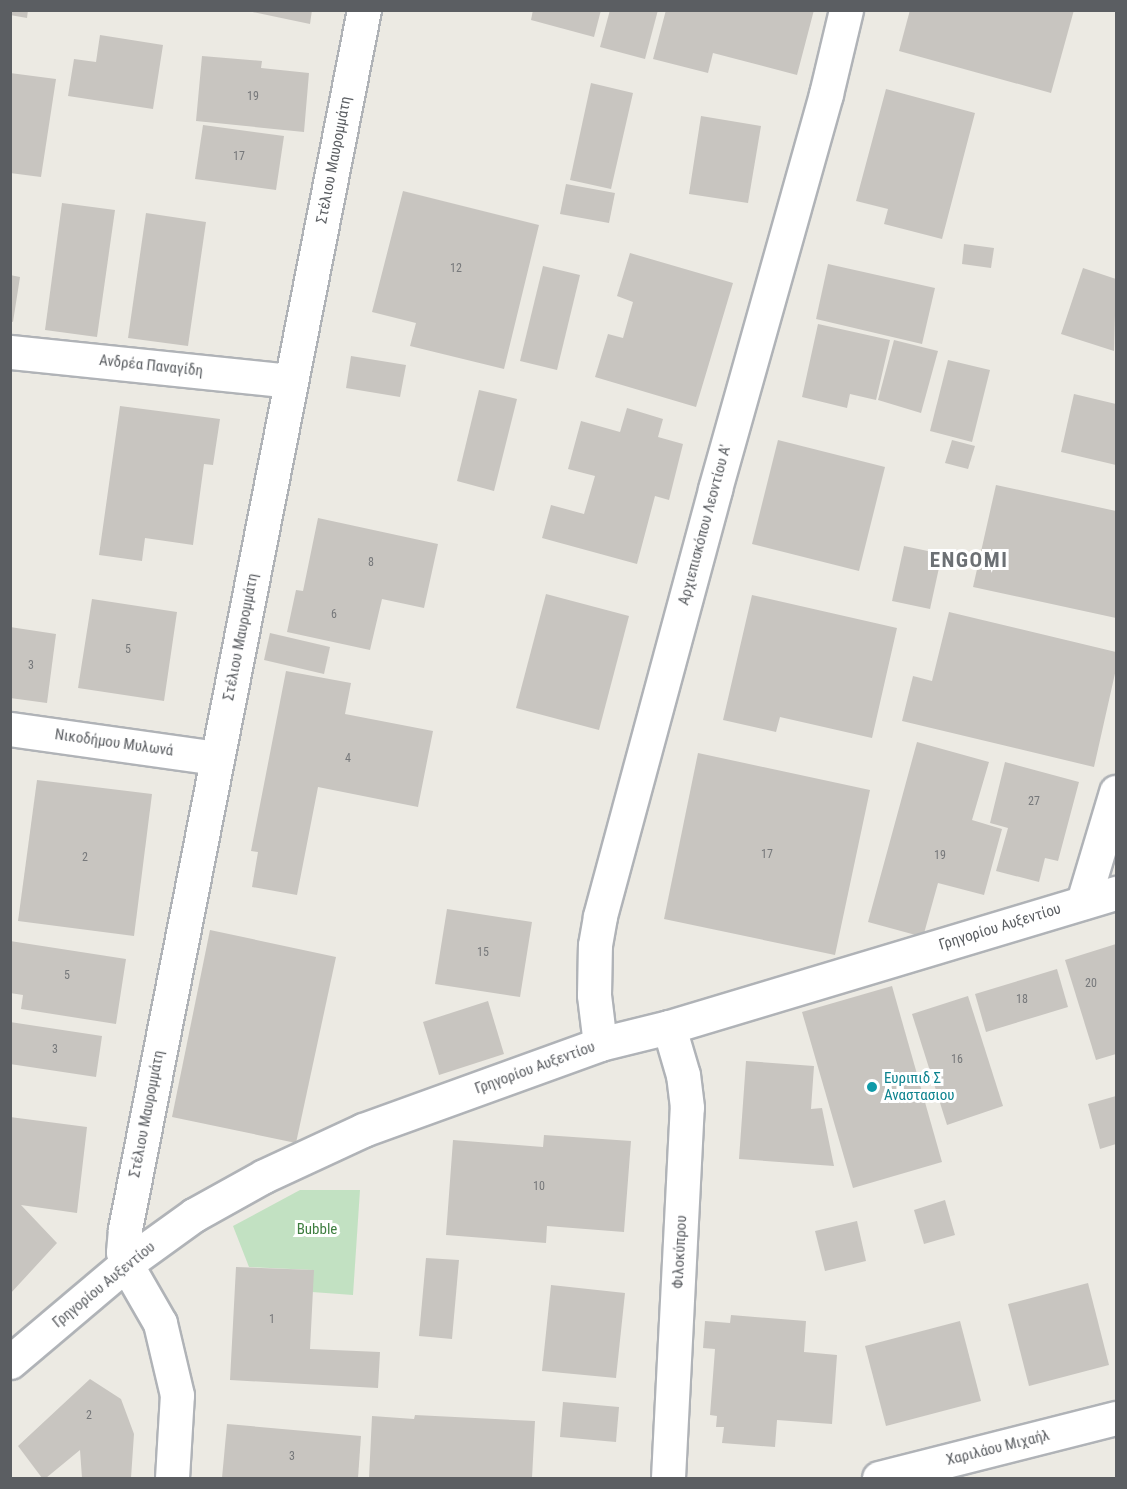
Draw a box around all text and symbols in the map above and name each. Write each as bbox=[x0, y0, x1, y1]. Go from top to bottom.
house number: 19 bbox=[247, 90, 259, 104]
street label: Στέλιου Μαυρομμάτη bbox=[313, 95, 355, 225]
house number: 17 bbox=[233, 150, 245, 164]
house number: 12 bbox=[450, 262, 462, 276]
street label: Ανδρέα Παναγίδη bbox=[98, 352, 204, 380]
street label: Αρχιεπισκόπου Λεοντίου Α' bbox=[675, 443, 735, 607]
district label: ENGOMI bbox=[930, 547, 1008, 573]
house number: 8 bbox=[368, 556, 374, 570]
street label: Στέλιου Μαυρομμάτη bbox=[220, 572, 262, 702]
house number: 6 bbox=[331, 608, 337, 622]
house number: 5 bbox=[125, 643, 131, 657]
house number: 3 bbox=[28, 659, 34, 673]
street label: Νικοδήμου Μυλωνά bbox=[54, 726, 174, 760]
house number: 4 bbox=[345, 752, 351, 766]
house number: 27 bbox=[1028, 795, 1040, 809]
house number: 17 bbox=[761, 848, 773, 862]
house number: 19 bbox=[934, 849, 946, 863]
house number: 2 bbox=[82, 851, 88, 865]
street label: Γρηγορίου Αυξεντίου bbox=[937, 900, 1063, 954]
house number: 15 bbox=[477, 946, 489, 960]
house number: 5 bbox=[64, 969, 70, 983]
house number: 20 bbox=[1085, 977, 1097, 991]
house number: 18 bbox=[1016, 993, 1028, 1007]
street label: Γρηγορίου Αυξεντίου bbox=[473, 1038, 597, 1098]
house number: 3 bbox=[52, 1043, 58, 1057]
street label: Στέλιου Μαυρομμάτη bbox=[126, 1049, 168, 1179]
house number: 16 bbox=[951, 1053, 963, 1067]
place label: Ευριπιδ Σ Αναστασιου bbox=[884, 1069, 954, 1104]
marker: Ευριπιδ Σ Αναστασιου bbox=[865, 1080, 879, 1094]
house number: 10 bbox=[533, 1180, 545, 1194]
street label: Φιλοκύπρου bbox=[669, 1215, 691, 1289]
park label: Bubble bbox=[297, 1221, 337, 1239]
street label: Γρηγορίου Αυξεντίου bbox=[49, 1238, 159, 1332]
house number: 1 bbox=[269, 1313, 275, 1327]
house number: 2 bbox=[86, 1409, 92, 1423]
street label: Χαριλάου Μιχαήλ bbox=[944, 1426, 1052, 1470]
house number: 3 bbox=[289, 1450, 295, 1464]

